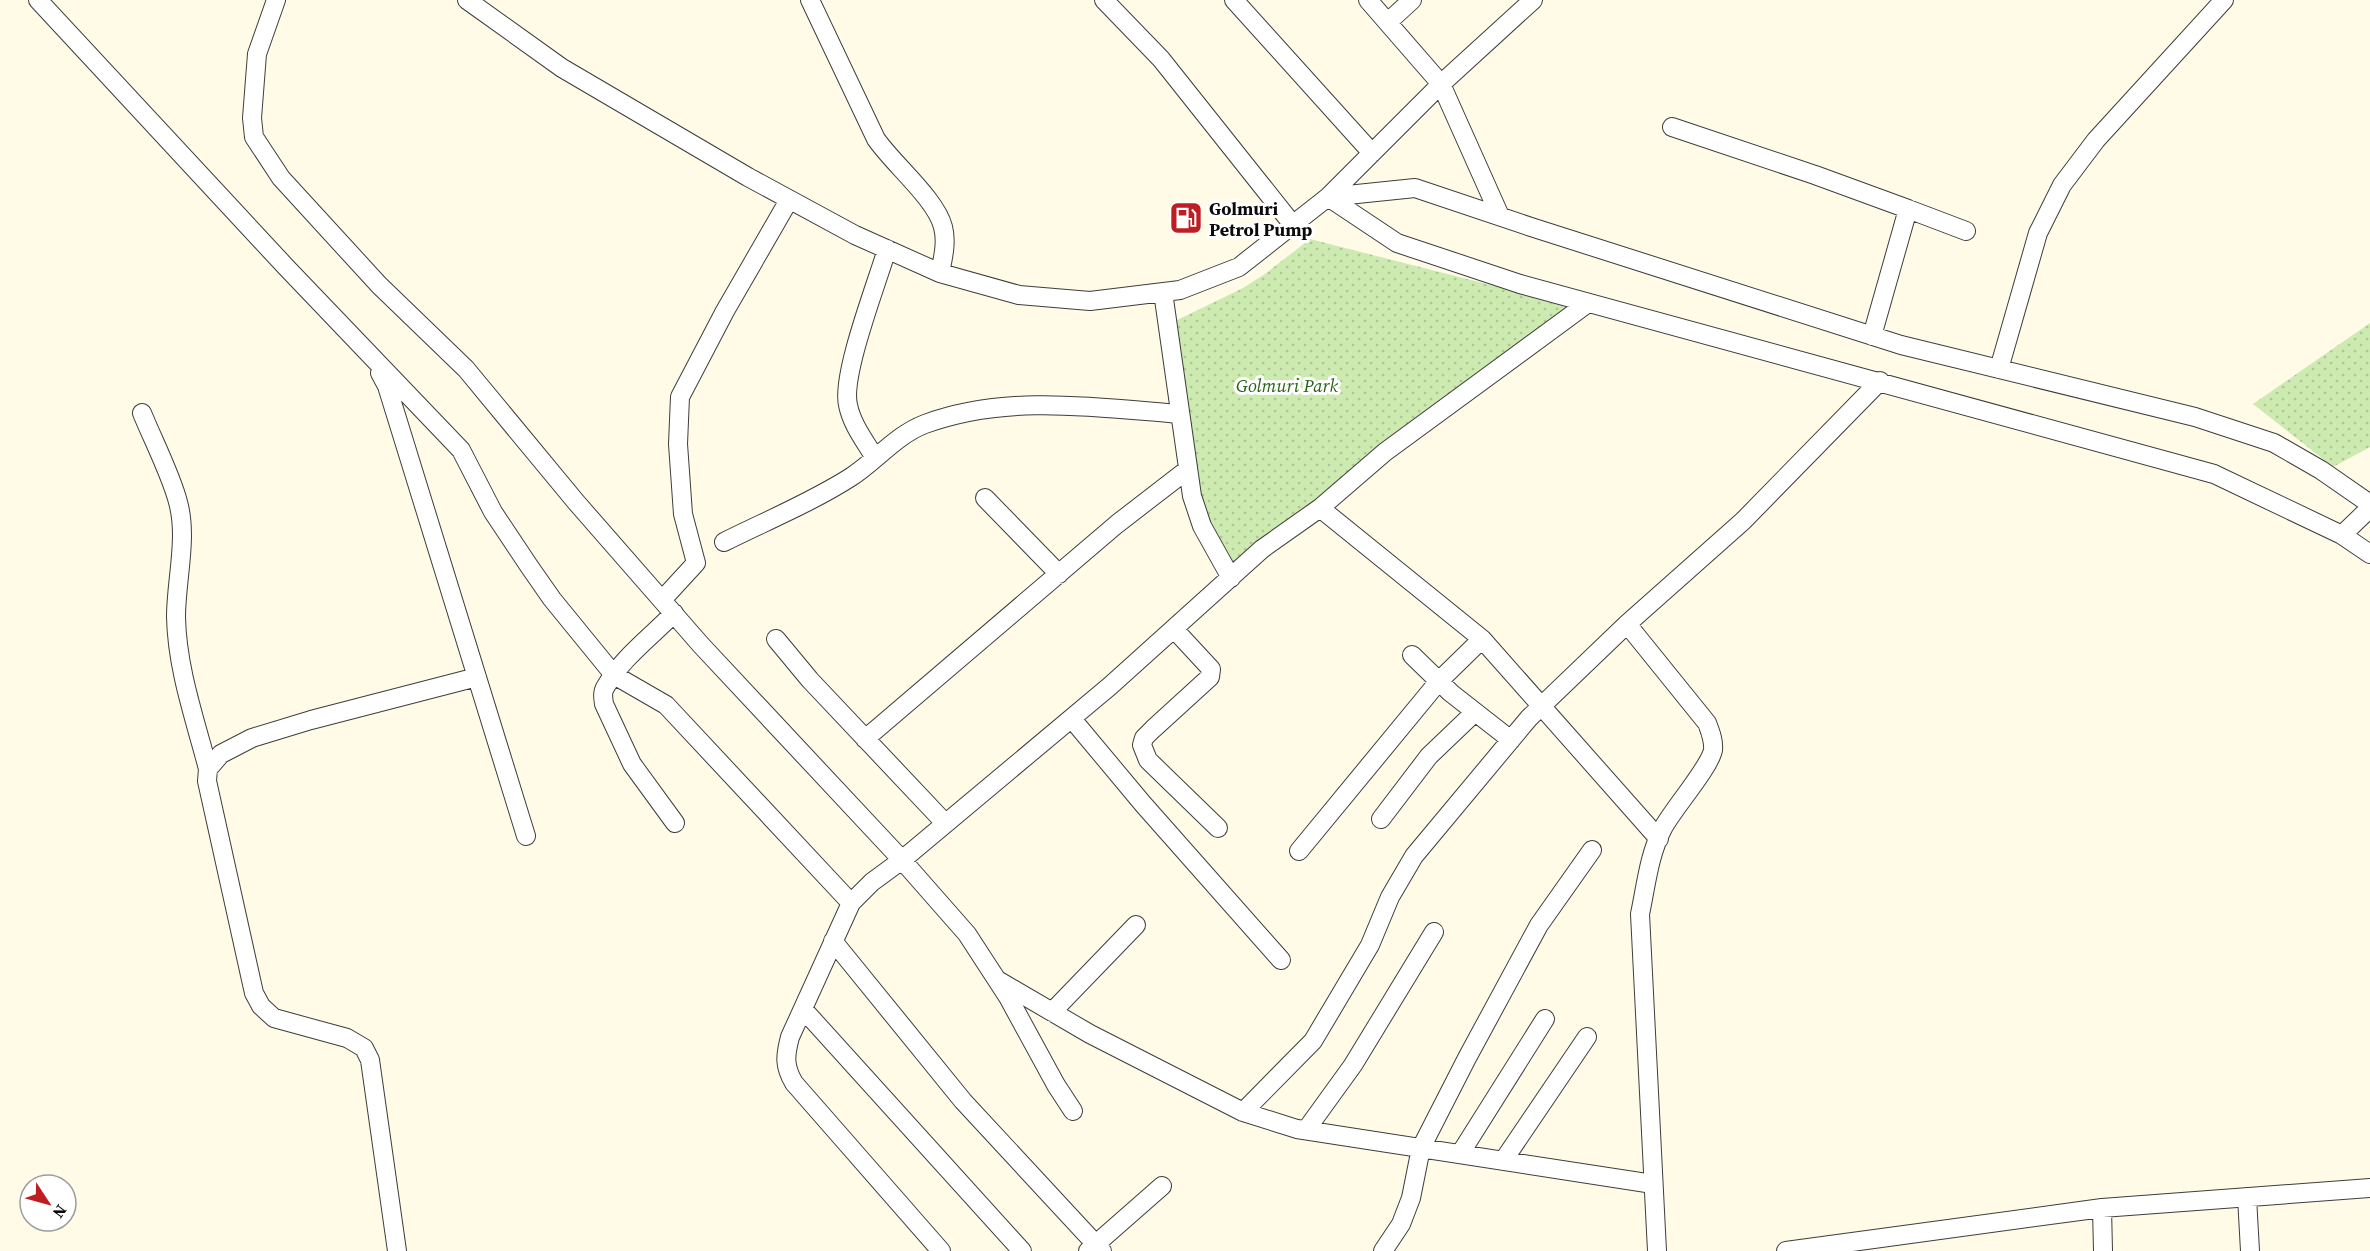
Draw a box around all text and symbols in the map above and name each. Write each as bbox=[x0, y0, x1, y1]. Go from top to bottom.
place label: Golmuri Petrol Pump bbox=[1209, 196, 1312, 242]
fuel station icon: Golmuri Petrol Pump bbox=[1168, 200, 1204, 236]
park label: Golmuri Park bbox=[1236, 373, 1338, 398]
north arrow bbox=[18, 1173, 78, 1233]
text: N bbox=[48, 1201, 72, 1223]

